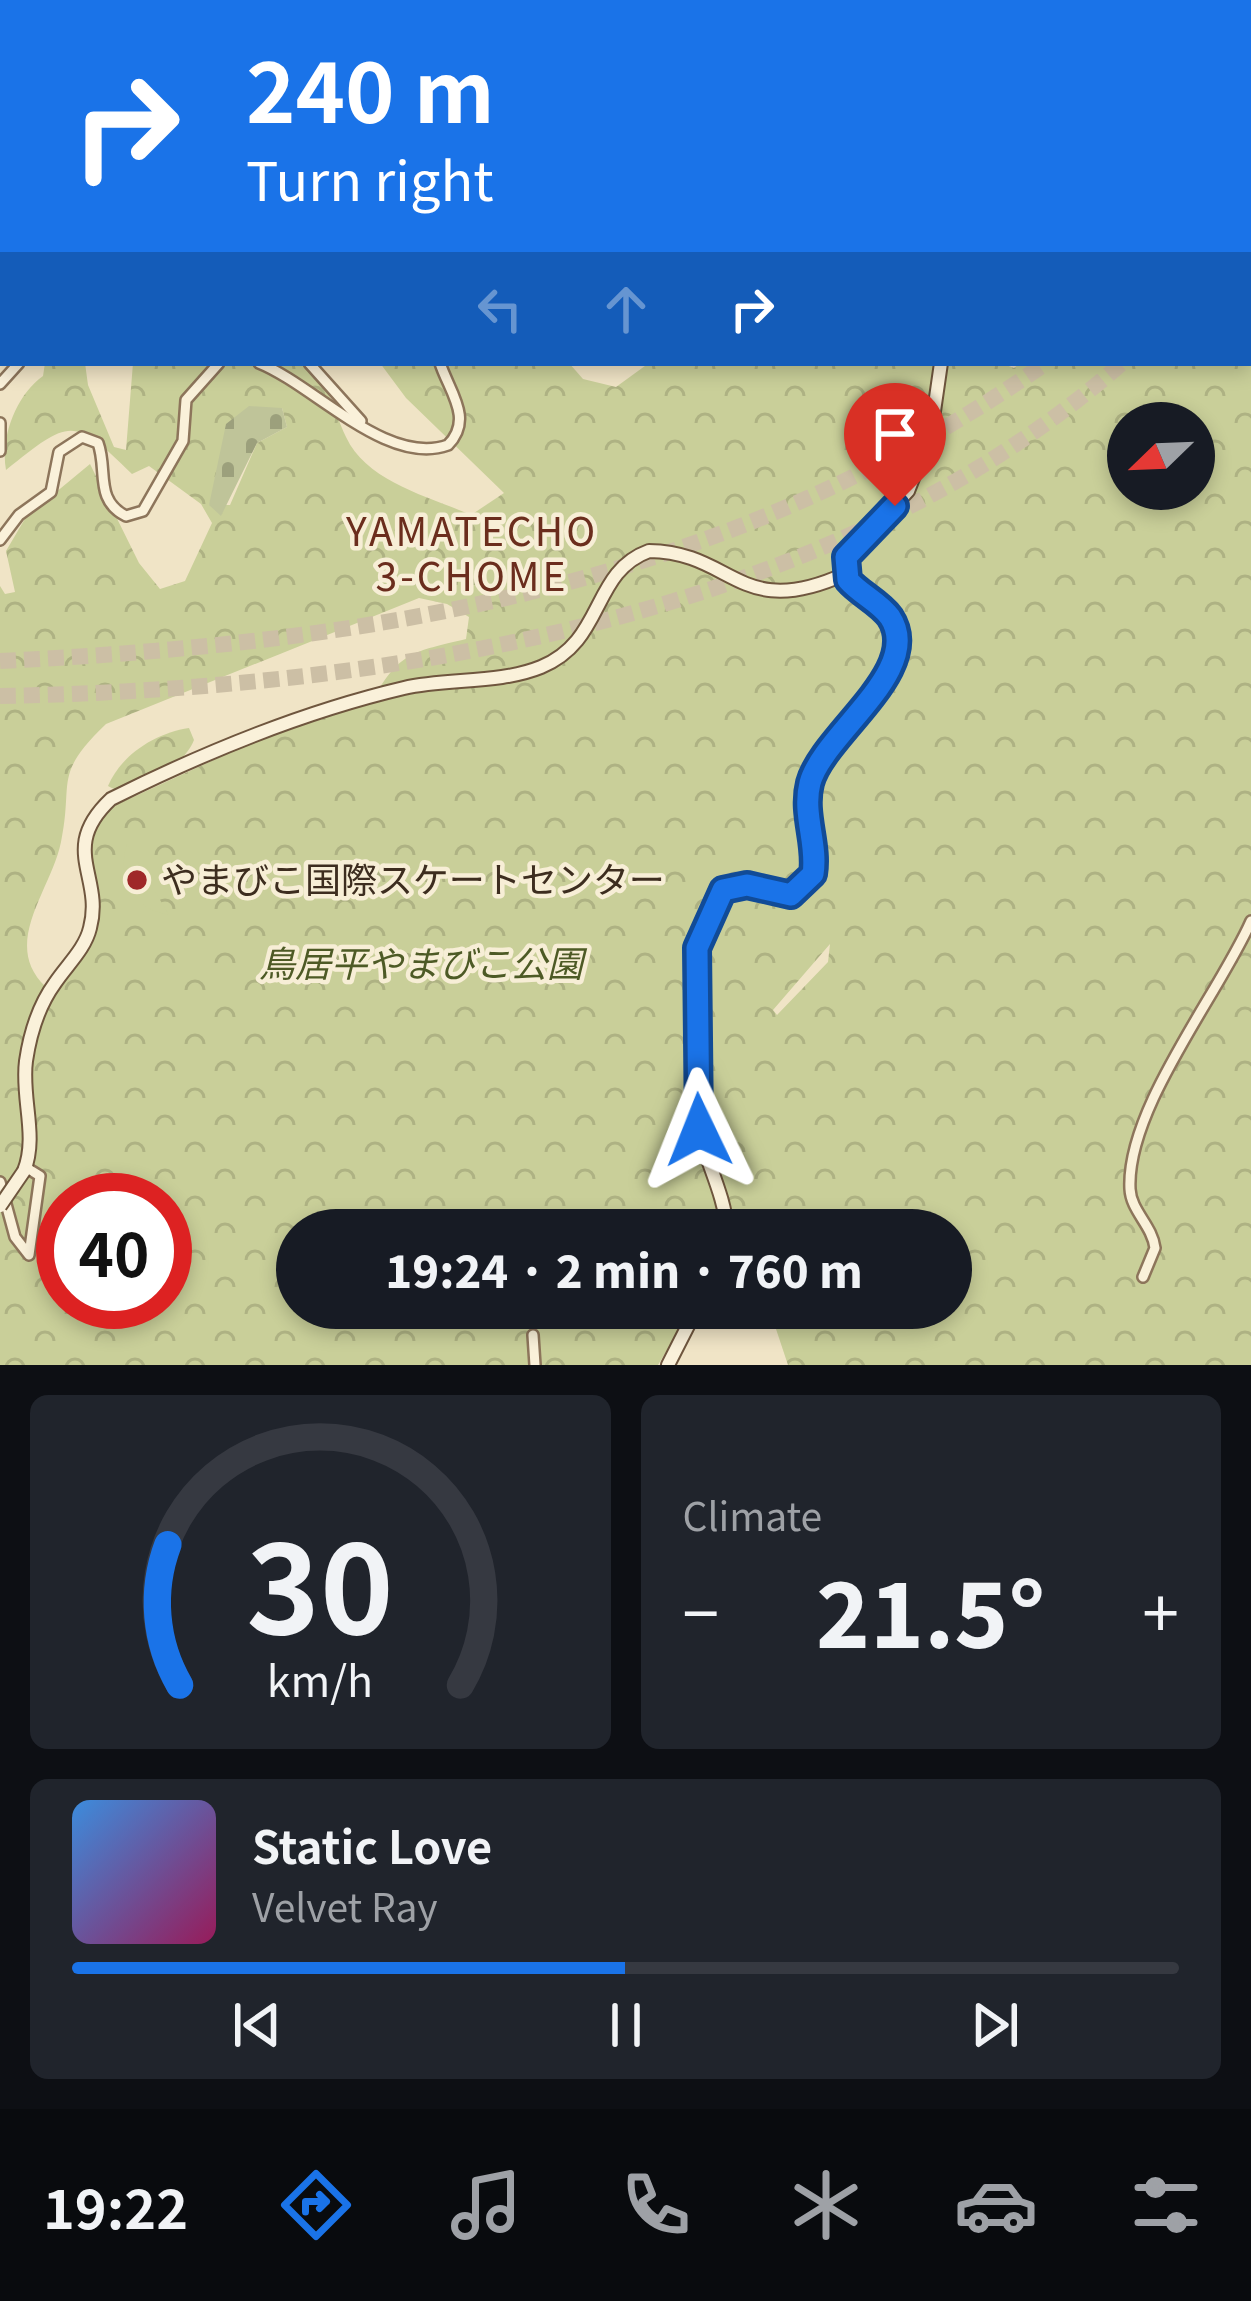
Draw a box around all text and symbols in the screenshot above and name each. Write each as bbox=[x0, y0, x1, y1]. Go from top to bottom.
text: 240 m bbox=[246, 26, 495, 147]
icon: right bbox=[48, 48, 204, 204]
text: Turn right bbox=[246, 138, 494, 217]
icon: left bbox=[467, 276, 533, 342]
icon: ahead bbox=[593, 276, 659, 342]
icon: right bbox=[719, 276, 785, 342]
pin bbox=[844, 383, 946, 506]
icon: arrive bbox=[862, 401, 928, 467]
north arrow bbox=[1107, 402, 1215, 510]
map controls bbox=[1107, 402, 1215, 510]
district label: YAMATECHO 3-CHOME bbox=[345, 501, 598, 602]
place label: やまびこ国際スケートセンター bbox=[161, 851, 665, 903]
marker: やまびこ国際スケートセンター bbox=[124, 867, 150, 893]
park label: 鳥居平やまびこ公園 bbox=[259, 935, 588, 987]
position arrow bbox=[636, 1067, 762, 1193]
speed limit sign: 40 bbox=[36, 1173, 192, 1329]
text: 19:24 · 2 min · 760 m bbox=[385, 1236, 863, 1301]
text: Climate bbox=[683, 1486, 822, 1542]
text: 30 bbox=[247, 1489, 394, 1670]
text: 21.5° bbox=[816, 1544, 1045, 1674]
text: − bbox=[683, 1561, 719, 1657]
text: + bbox=[1142, 1561, 1179, 1657]
text: km/h bbox=[267, 1647, 373, 1709]
text: Static Love bbox=[252, 1812, 492, 1877]
text: Velvet Ray bbox=[252, 1877, 438, 1933]
icon: previous bbox=[224, 1992, 290, 2058]
icon: pause bbox=[593, 1992, 659, 2058]
icon: next bbox=[962, 1992, 1028, 2058]
icon: directions bbox=[274, 2163, 358, 2247]
icon: music bbox=[444, 2163, 528, 2247]
icon: phone bbox=[614, 2163, 698, 2247]
icon: climate bbox=[784, 2163, 868, 2247]
icon: car bbox=[954, 2163, 1038, 2247]
icon: filters bbox=[1124, 2163, 1208, 2247]
text: 19:22 bbox=[43, 2166, 188, 2245]

